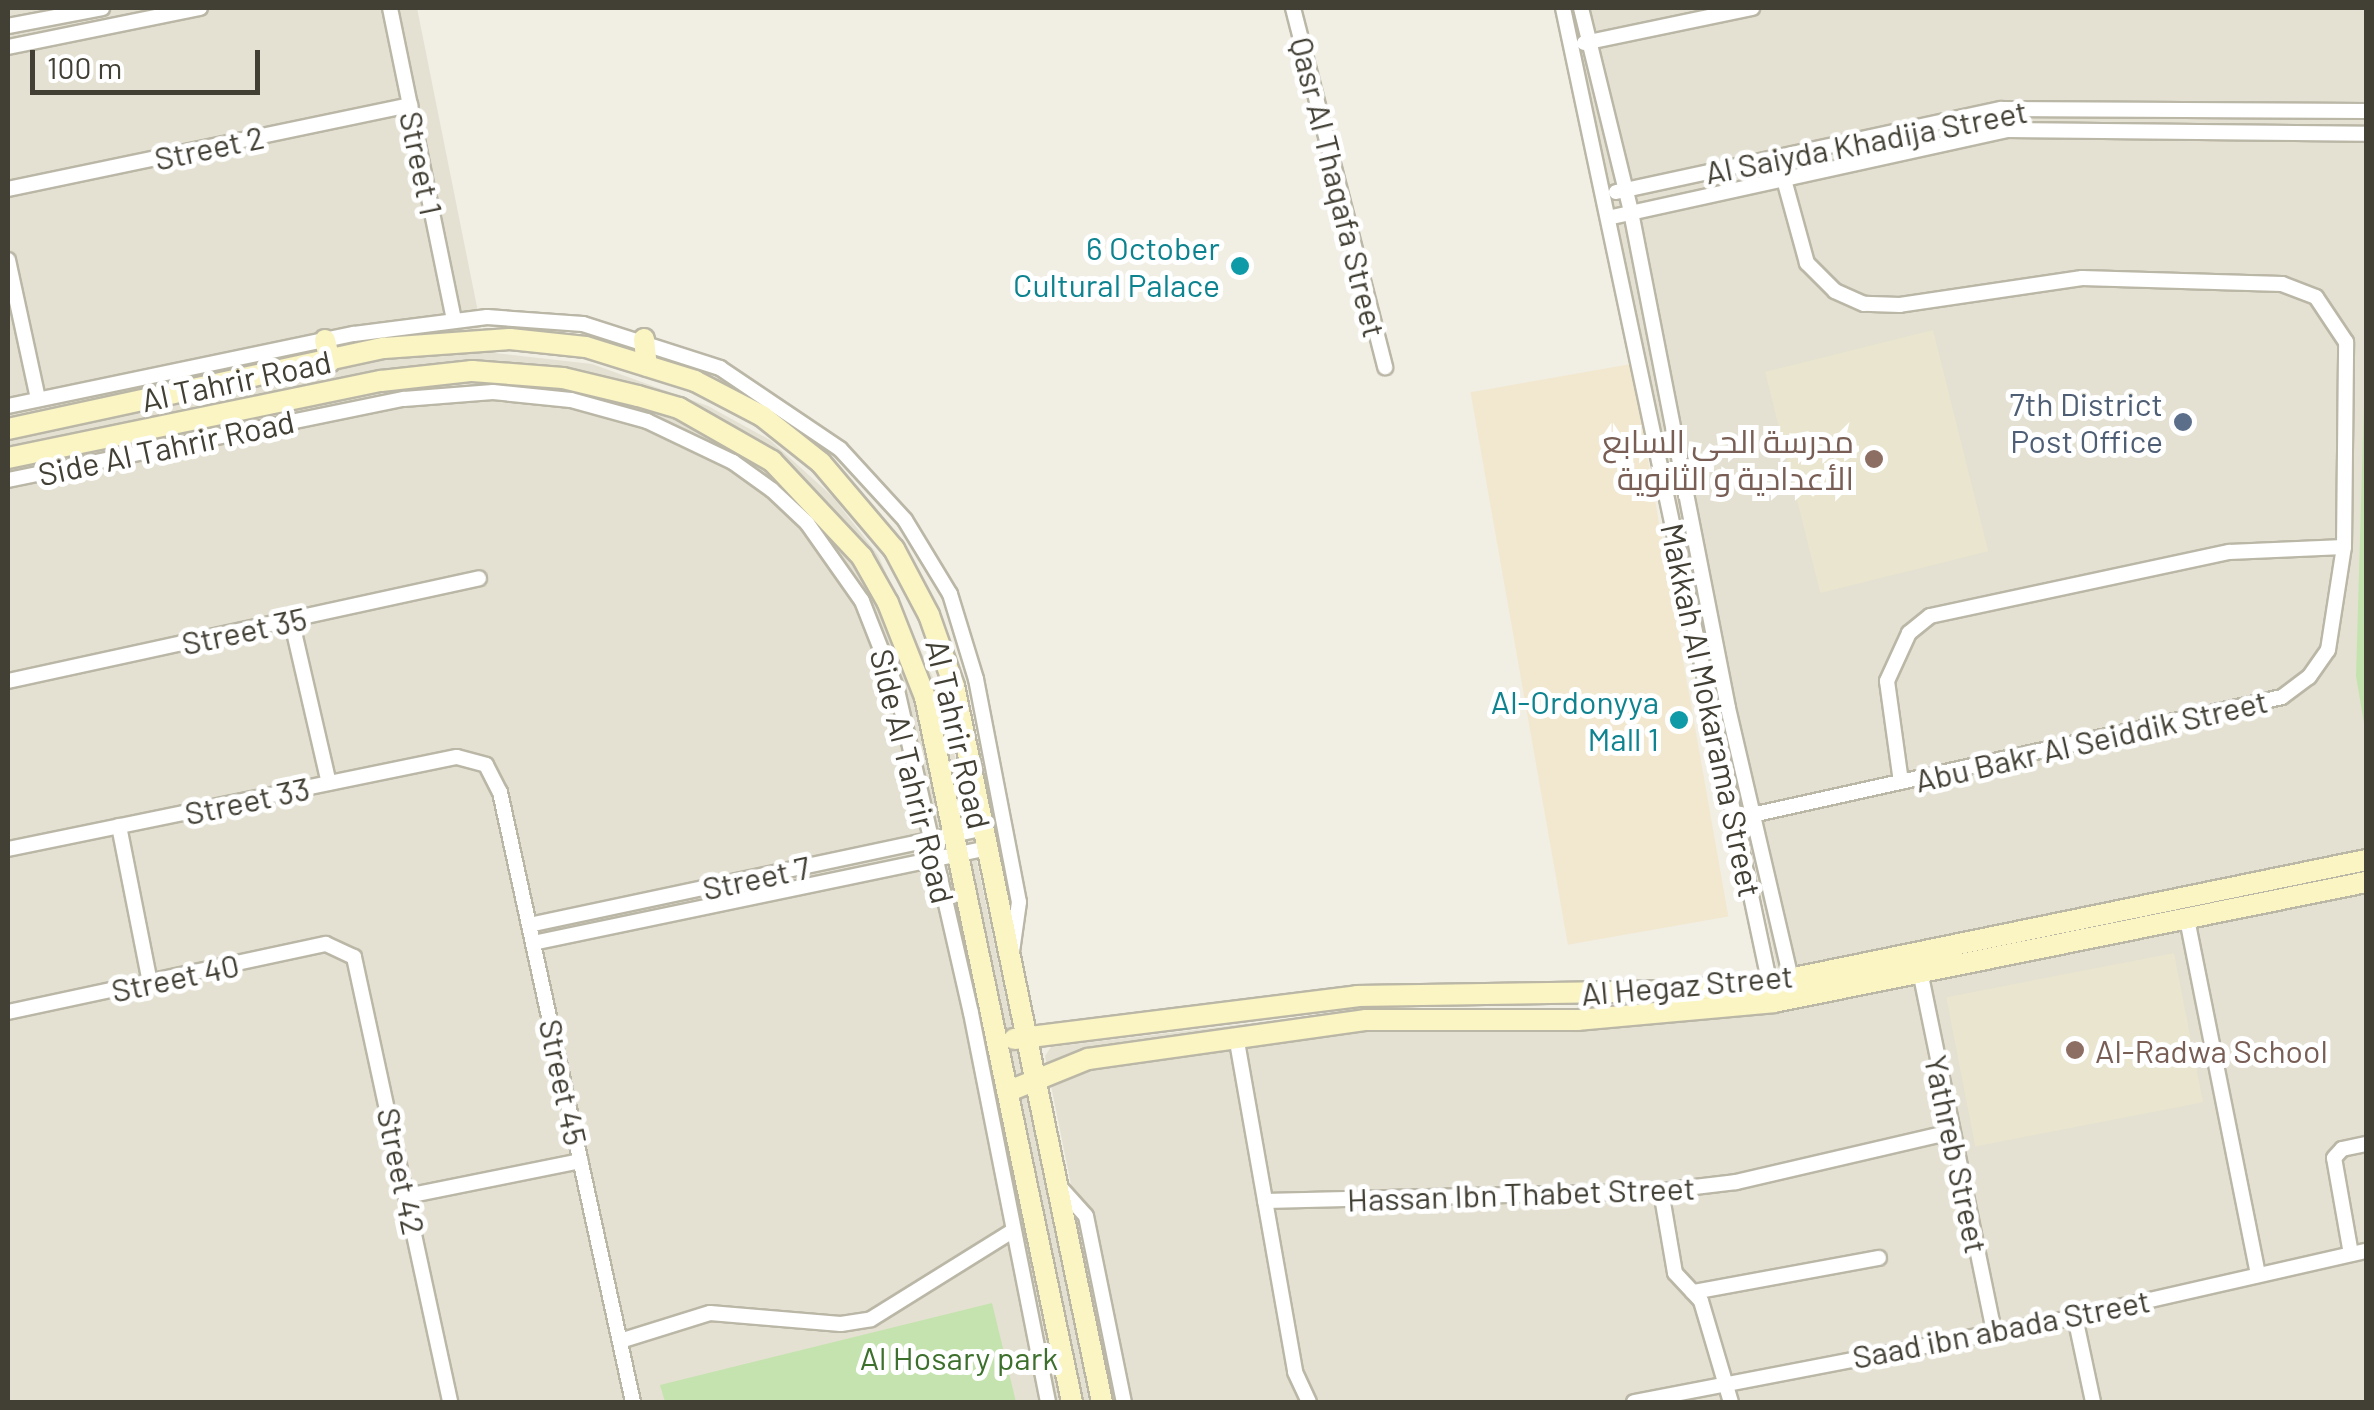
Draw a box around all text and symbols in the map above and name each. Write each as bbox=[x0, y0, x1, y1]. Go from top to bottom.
scale bar bbox=[35, 30, 265, 92]
street label: Qasr Al Thaqafa Street bbox=[1283, 33, 1395, 341]
text: 100 m bbox=[47, 49, 122, 85]
street label: Al Saiyda Khadija Street bbox=[1702, 91, 2030, 191]
street label: Street 1 bbox=[392, 108, 452, 218]
street label: Street 2 bbox=[151, 117, 267, 177]
place label: 6 October Cultural Palace bbox=[1013, 229, 1220, 304]
marker: 6 October Cultural Palace bbox=[1229, 255, 1251, 277]
street label: Al Tahrir Road bbox=[138, 341, 334, 419]
place label: 7th District Post Office bbox=[2010, 385, 2163, 460]
street label: Side Al Tahrir Road bbox=[34, 401, 298, 493]
marker: 7th District Post Office bbox=[2172, 411, 2194, 433]
place label: مدرسة الحي السابع الأعدادية و الثانوية bbox=[1602, 422, 1854, 497]
marker: مدرسة الحي السابع الأعدادية و الثانوية bbox=[1863, 448, 1885, 470]
street label: Makkah Al Mokarama Street bbox=[1654, 520, 1770, 900]
street label: Street 35 bbox=[178, 598, 310, 662]
street label: Al Tahrir Road bbox=[919, 636, 999, 832]
street label: Side Al Tahrir Road bbox=[863, 645, 963, 907]
street label: Abu Bakr Al Seiddik Street bbox=[1911, 681, 2271, 799]
place label: Al-Ordonyya Mall 1 bbox=[1491, 683, 1659, 758]
marker: Al-Ordonyya Mall 1 bbox=[1668, 709, 1690, 731]
street label: Street 33 bbox=[181, 768, 313, 832]
street label: Street 7 bbox=[699, 847, 813, 907]
street label: Street 40 bbox=[108, 945, 242, 1009]
street label: Al Hegaz Street bbox=[1579, 956, 1795, 1012]
street label: Street 45 bbox=[532, 1015, 596, 1149]
place label: Al-Radwa School bbox=[2095, 1031, 2328, 1069]
marker: Al-Radwa School bbox=[2064, 1039, 2086, 1061]
street label: Yathreb Street bbox=[1917, 1051, 1997, 1257]
street label: Street 42 bbox=[370, 1104, 434, 1238]
street label: Hassan Ibn Thabet Street bbox=[1346, 1168, 1696, 1218]
street label: Saad ibn abada Street bbox=[1849, 1280, 2153, 1376]
park label: Al Hosary park bbox=[860, 1338, 1058, 1376]

